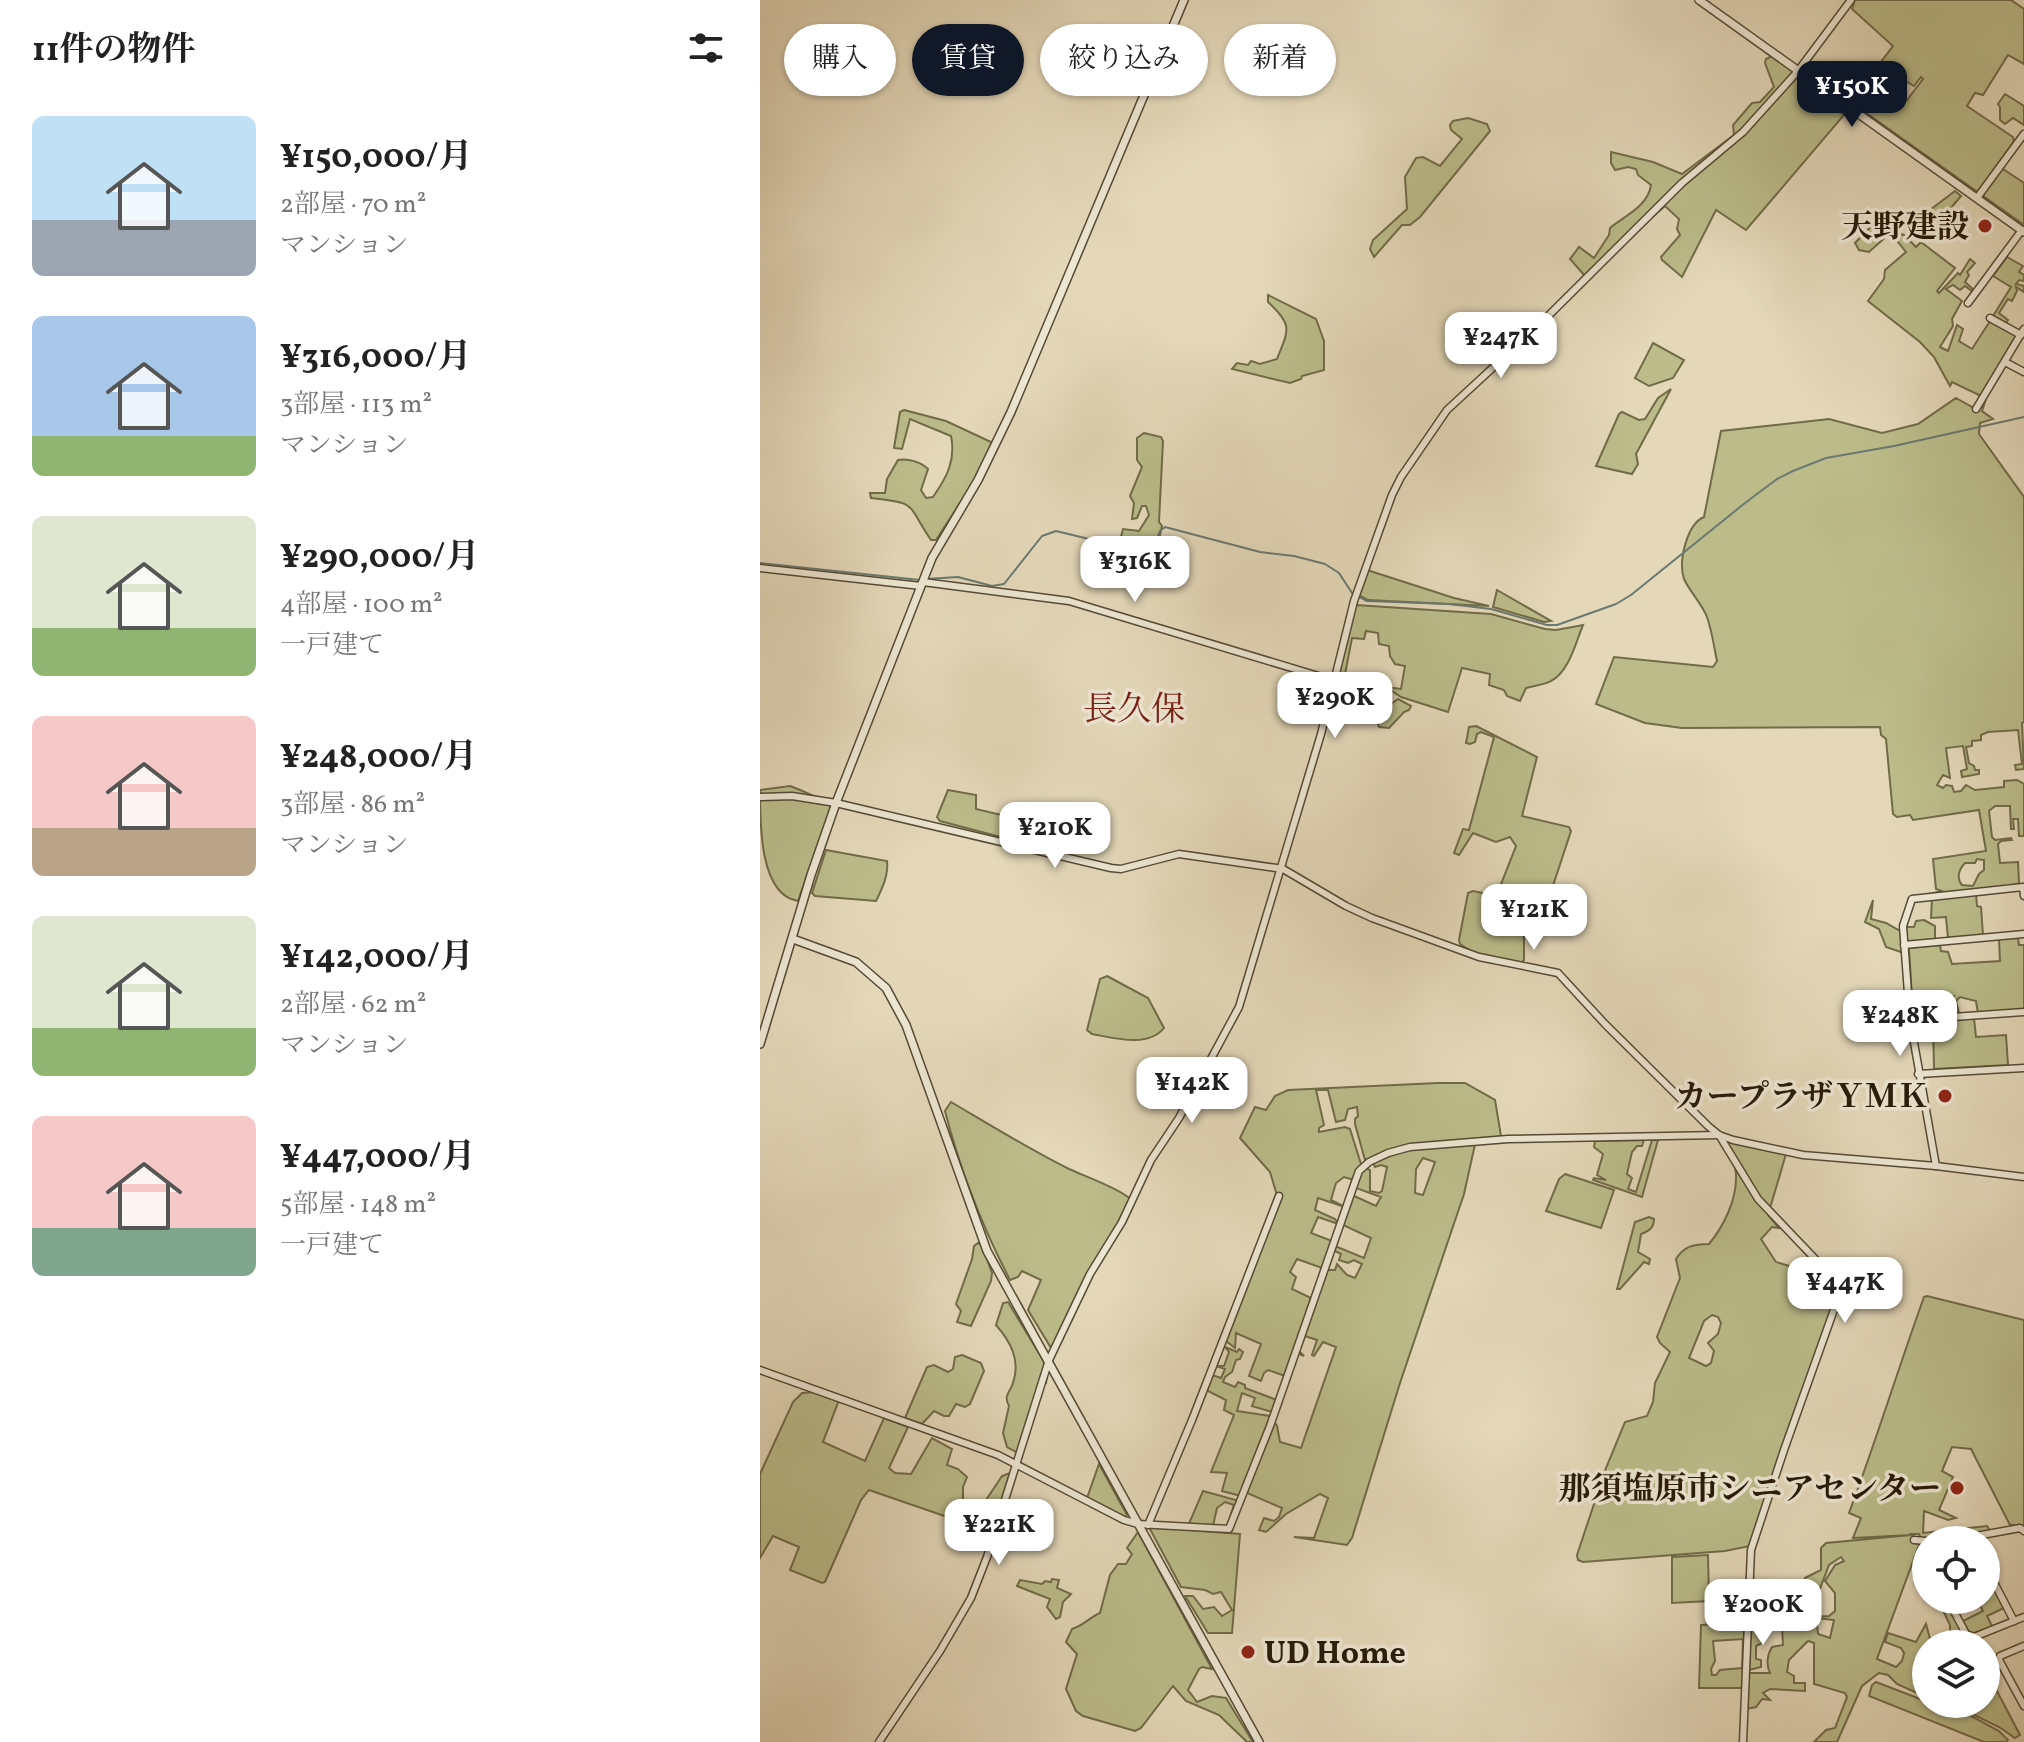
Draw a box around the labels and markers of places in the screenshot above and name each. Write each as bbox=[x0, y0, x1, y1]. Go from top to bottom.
pin: ¥150K bbox=[1796, 61, 1908, 129]
place label: 天野建設 bbox=[1841, 207, 1969, 251]
marker: 天野建設 bbox=[1976, 217, 1994, 235]
pin: ¥247K bbox=[1445, 312, 1557, 380]
pin: ¥316K bbox=[1079, 536, 1191, 604]
pin: ¥290K bbox=[1279, 672, 1391, 740]
pin: ¥210K bbox=[999, 802, 1111, 870]
pin: ¥121K bbox=[1478, 884, 1590, 952]
pin: ¥248K bbox=[1844, 990, 1956, 1058]
pin: ¥142K bbox=[1136, 1057, 1248, 1125]
place label: カープラザＹＭＫ bbox=[1675, 1077, 1929, 1121]
marker: カープラザＹＭＫ bbox=[1936, 1087, 1954, 1105]
pin: ¥447K bbox=[1789, 1257, 1901, 1325]
place label: 那須塩原市シニアセンター bbox=[1559, 1469, 1941, 1513]
marker: 那須塩原市シニアセンター bbox=[1948, 1479, 1966, 1497]
pin: ¥221K bbox=[943, 1499, 1055, 1567]
pin: ¥200K bbox=[1707, 1579, 1819, 1647]
place label: UD Home bbox=[1264, 1633, 1406, 1677]
marker: UD Home bbox=[1239, 1643, 1257, 1661]

